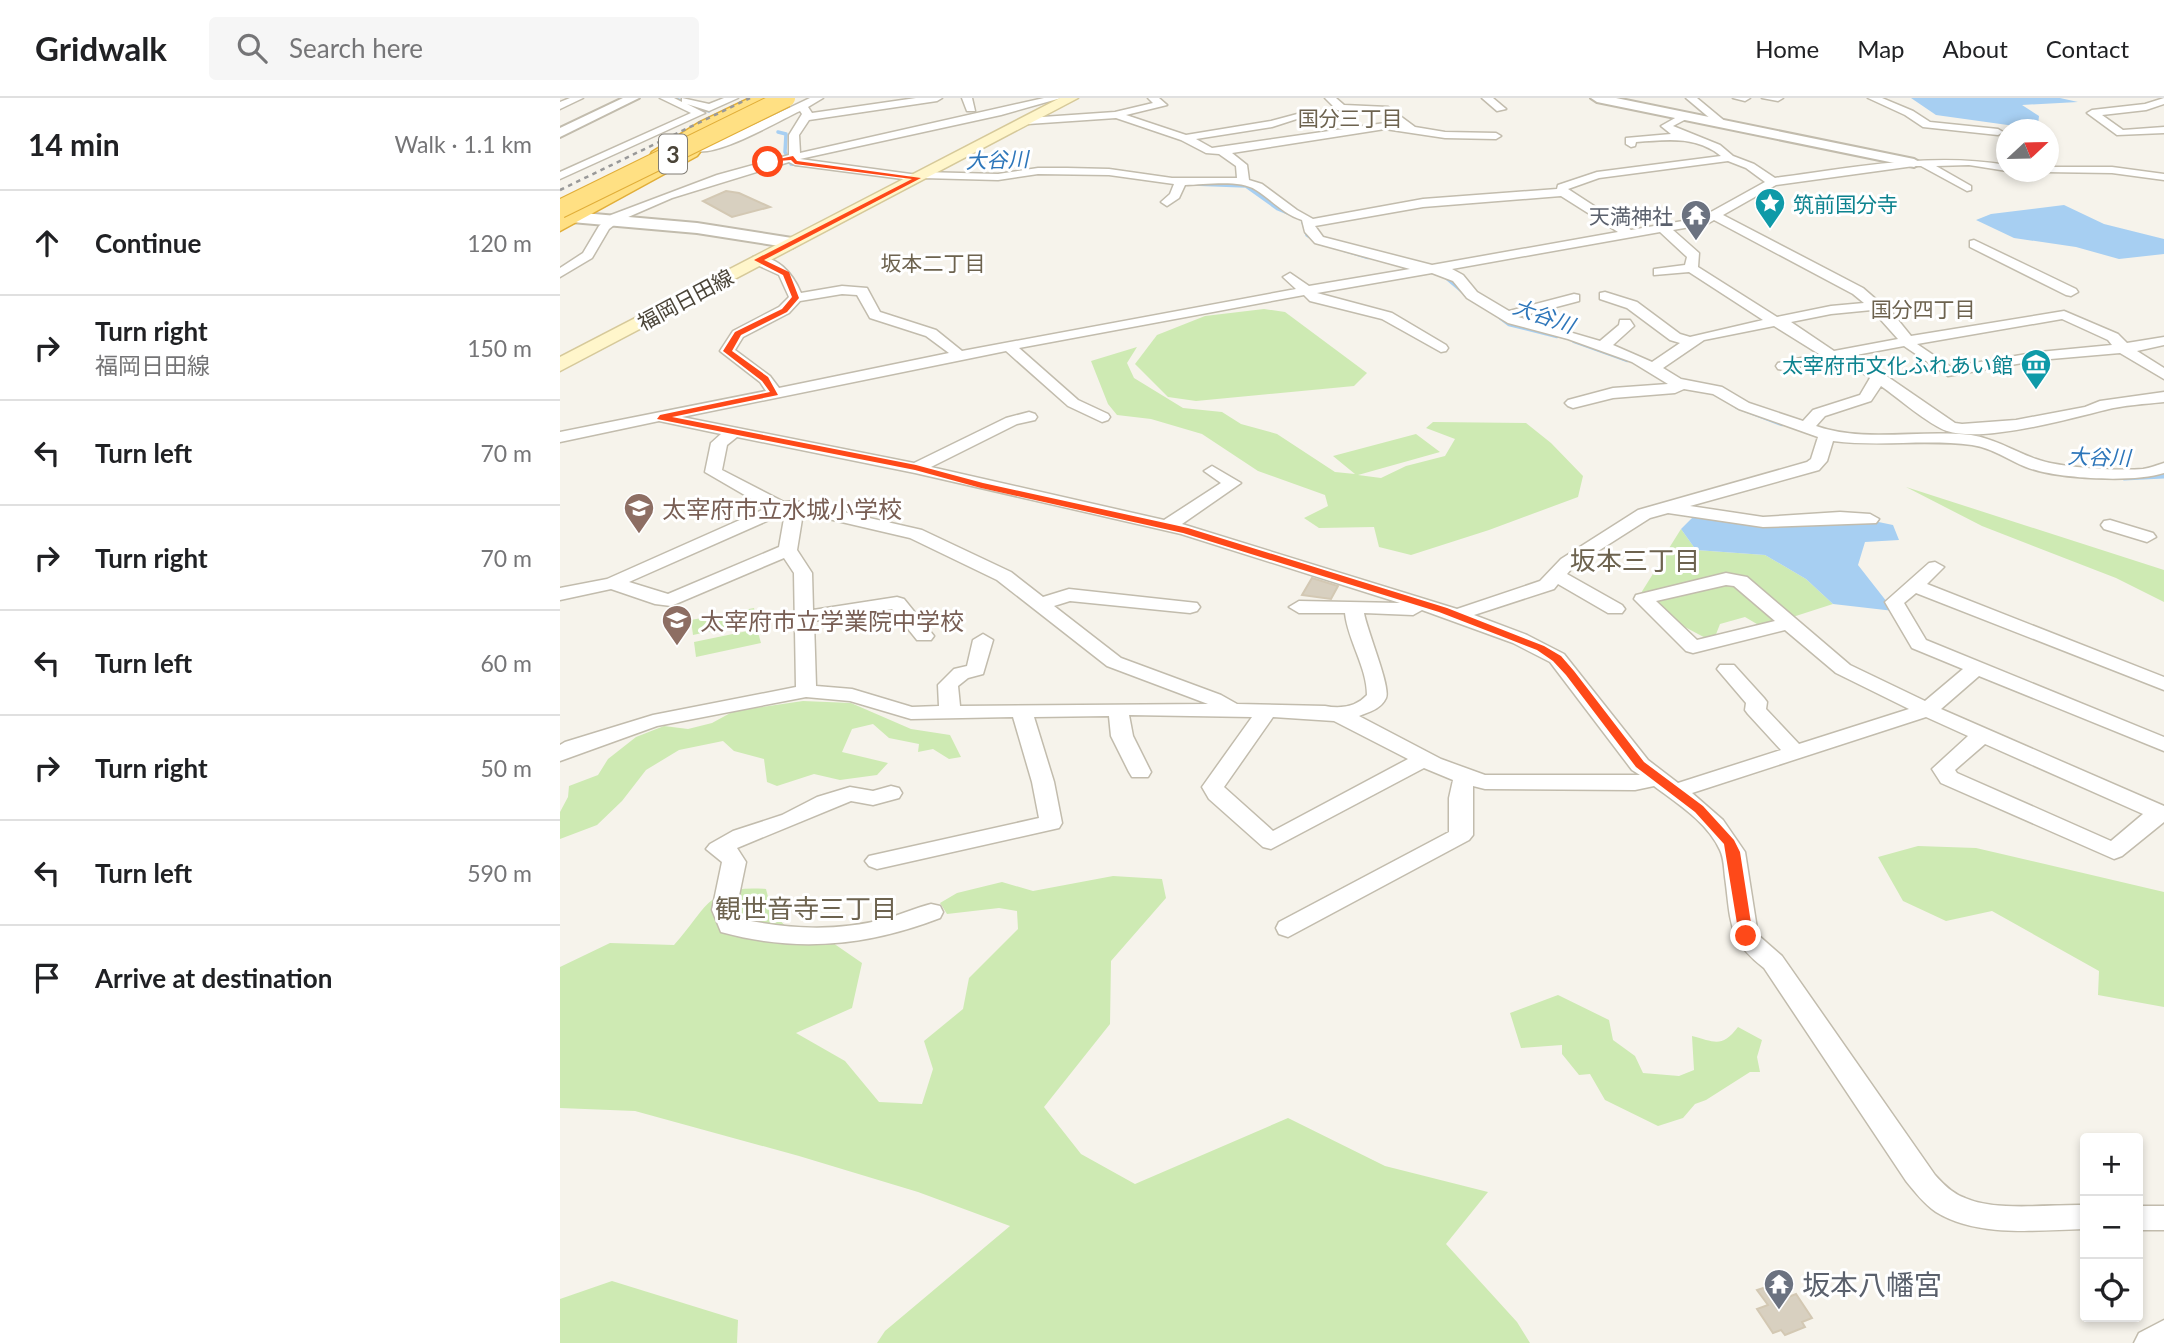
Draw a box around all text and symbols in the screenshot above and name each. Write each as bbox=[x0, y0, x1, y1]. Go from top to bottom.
search box bbox=[209, 17, 699, 80]
text: Gridwalk bbox=[35, 28, 167, 68]
icon: search bbox=[233, 29, 271, 67]
text: Search here bbox=[289, 32, 423, 64]
text: Home bbox=[1755, 34, 1819, 63]
text: Map bbox=[1857, 34, 1905, 63]
text: About bbox=[1943, 34, 2008, 63]
text: Contact bbox=[2046, 34, 2129, 63]
district label: 国分三丁目 bbox=[1298, 105, 1403, 130]
north arrow bbox=[1996, 119, 2059, 182]
text: 14 min bbox=[28, 126, 120, 162]
text: Walk · 1.1 km bbox=[395, 130, 532, 158]
road number: 3 bbox=[659, 134, 687, 174]
water label: 大谷川 bbox=[965, 145, 1031, 173]
route start bbox=[752, 146, 783, 177]
place icon: 筑前国分寺 bbox=[1753, 186, 1787, 230]
place label: 筑前国分寺 bbox=[1793, 191, 1898, 216]
temple icon: 天満神社 bbox=[1679, 198, 1713, 242]
place label: 天満神社 bbox=[1589, 203, 1673, 228]
icon: ahead bbox=[28, 224, 66, 262]
text: Continue bbox=[95, 227, 201, 259]
text: 120 m bbox=[467, 229, 532, 257]
district label: 坂本二丁目 bbox=[881, 250, 986, 275]
street label: 福岡日田線 bbox=[633, 263, 737, 335]
water label: 大谷川 bbox=[1510, 293, 1580, 338]
district label: 国分四丁目 bbox=[1871, 296, 1976, 321]
text: Turn right bbox=[95, 315, 208, 347]
icon: right bbox=[28, 329, 66, 367]
text: 150 m bbox=[467, 334, 532, 362]
museum icon: 太宰府市文化ふれあい館 bbox=[2019, 347, 2053, 391]
text: 福岡日田線 bbox=[95, 351, 210, 379]
place label: 太宰府市文化ふれあい館 bbox=[1782, 352, 2013, 377]
icon: left bbox=[28, 434, 66, 472]
text: Turn left bbox=[95, 437, 192, 469]
text: 70 m bbox=[481, 439, 532, 467]
water label: 大谷川 bbox=[2067, 442, 2133, 470]
school or university icon: 太宰府市立水城小学校 bbox=[622, 491, 656, 535]
place label: 太宰府市立水城小学校 bbox=[662, 494, 902, 523]
icon: right bbox=[28, 539, 66, 577]
text: Turn right bbox=[95, 542, 208, 574]
text: 70 m bbox=[481, 544, 532, 572]
district label: 坂本三丁目 bbox=[1570, 544, 1700, 576]
school or university icon: 太宰府市立学業院中学校 bbox=[660, 603, 694, 647]
place label: 太宰府市立学業院中学校 bbox=[700, 606, 964, 635]
icon: left bbox=[28, 644, 66, 682]
text: Turn left bbox=[95, 647, 192, 679]
text: 60 m bbox=[481, 649, 532, 677]
icon: right bbox=[28, 749, 66, 787]
text: Turn right bbox=[95, 752, 208, 784]
text: 50 m bbox=[481, 754, 532, 782]
icon: left bbox=[28, 854, 66, 892]
text: Turn left bbox=[95, 857, 192, 889]
text: 590 m bbox=[467, 859, 532, 887]
district label: 観世音寺三丁目 bbox=[715, 892, 897, 924]
route end bbox=[1730, 920, 1761, 951]
icon: arrive bbox=[28, 959, 66, 997]
text: Arrive at destination bbox=[95, 962, 332, 994]
map controls bbox=[2080, 1133, 2143, 1322]
button: + bbox=[2080, 1133, 2143, 1196]
button: − bbox=[2080, 1196, 2143, 1259]
button: locate bbox=[2080, 1259, 2143, 1322]
temple icon: 坂本八幡宮 bbox=[1762, 1267, 1796, 1311]
place label: 坂本八幡宮 bbox=[1802, 1267, 1942, 1301]

